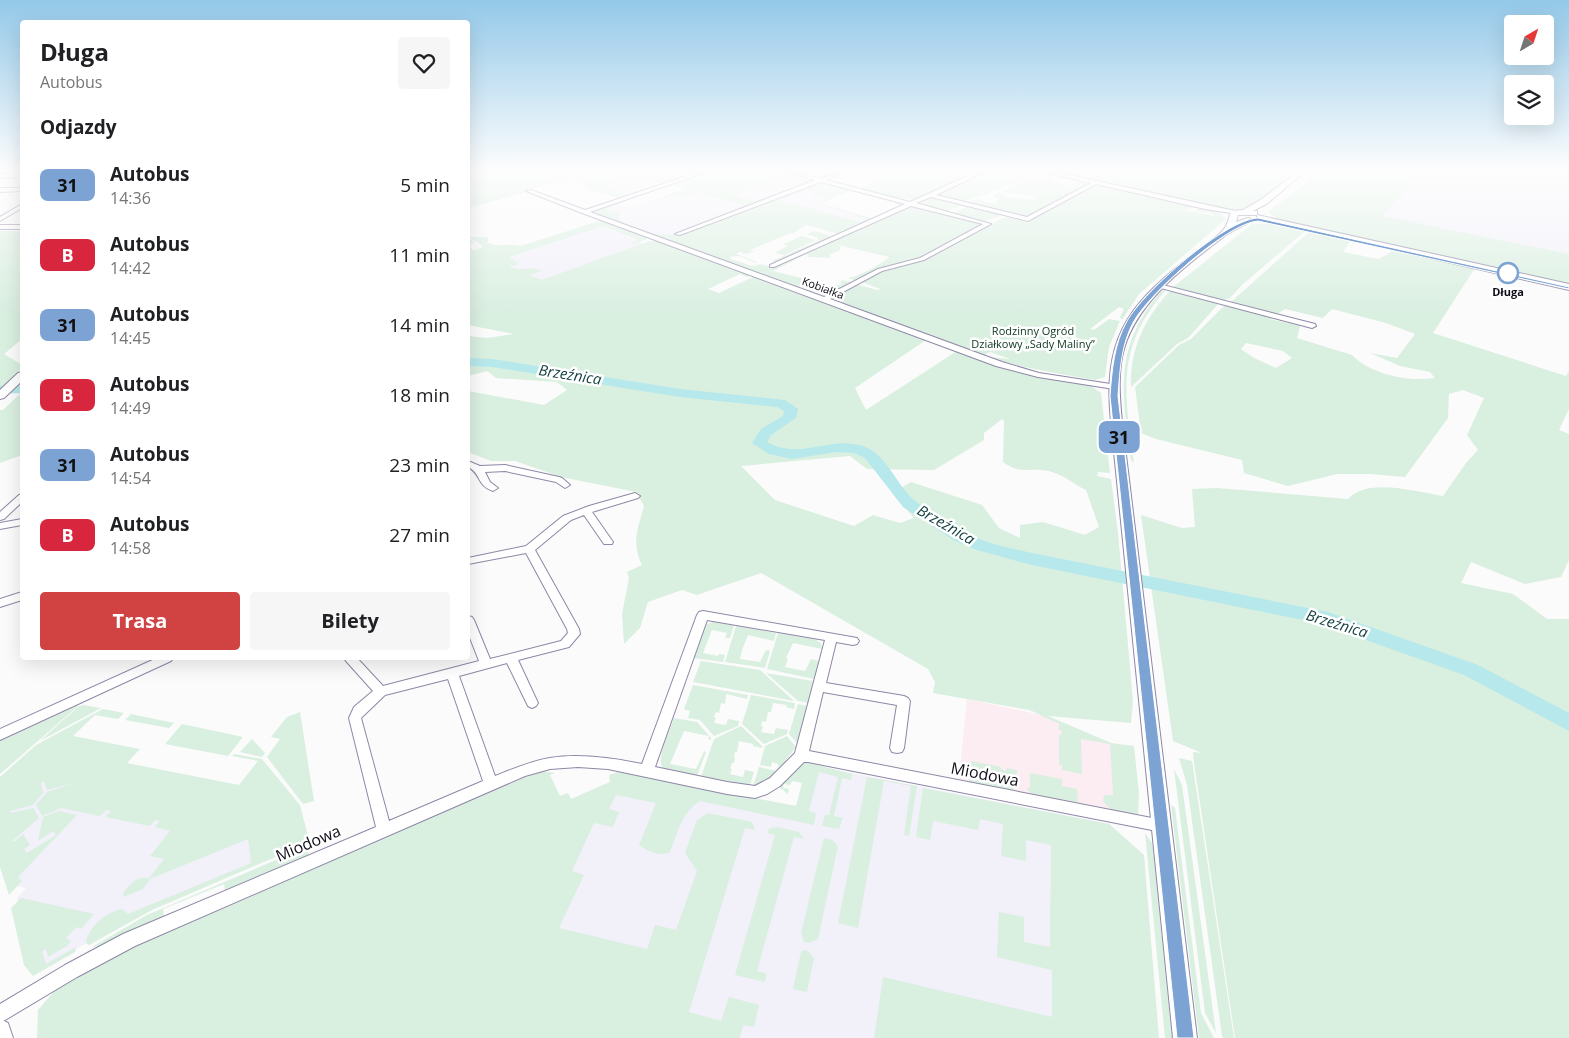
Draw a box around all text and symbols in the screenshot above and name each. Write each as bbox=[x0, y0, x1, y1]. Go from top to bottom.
north arrow bbox=[1504, 15, 1554, 65]
map controls bbox=[1504, 15, 1554, 125]
text: Długa bbox=[40, 35, 109, 68]
button: heart bbox=[398, 37, 450, 89]
text: Autobus bbox=[40, 71, 102, 93]
button: layers bbox=[1504, 75, 1554, 125]
text: Odjazdy bbox=[40, 114, 117, 140]
text: Autobus bbox=[110, 161, 190, 187]
text: 5 min bbox=[400, 172, 450, 198]
text: 31 bbox=[57, 173, 78, 197]
text: 14:36 bbox=[110, 187, 151, 209]
text: Autobus bbox=[110, 231, 190, 257]
text: 11 min bbox=[389, 242, 450, 268]
text: B bbox=[61, 243, 74, 267]
text: 14:42 bbox=[110, 257, 151, 279]
marker: Długa bbox=[1497, 262, 1519, 284]
street label: Kobiałka bbox=[800, 273, 846, 302]
place label: Długa bbox=[1492, 284, 1524, 299]
text: Autobus bbox=[110, 301, 190, 327]
text: 14 min bbox=[389, 312, 450, 338]
text: 31 bbox=[57, 313, 78, 337]
park label: Rodzinny Ogród Działkowy „Sady Maliny” bbox=[971, 323, 1095, 351]
text: 14:45 bbox=[110, 327, 151, 349]
water label: Brzeźnica bbox=[537, 359, 604, 389]
text: Autobus bbox=[110, 371, 190, 397]
text: 18 min bbox=[389, 382, 450, 408]
text: B bbox=[61, 383, 74, 407]
text: 14:49 bbox=[110, 397, 151, 419]
line badge: 31 bbox=[1096, 421, 1142, 453]
text: 31 bbox=[1109, 425, 1129, 449]
text: Autobus bbox=[110, 441, 190, 467]
text: 23 min bbox=[389, 452, 450, 478]
text: 31 bbox=[57, 453, 78, 477]
text: 14:54 bbox=[110, 467, 151, 489]
water label: Brzeźnica bbox=[914, 500, 979, 549]
text: Autobus bbox=[110, 511, 190, 537]
text: 27 min bbox=[389, 522, 450, 548]
text: B bbox=[61, 523, 74, 547]
text: 14:58 bbox=[110, 537, 151, 559]
button: Trasa bbox=[40, 592, 240, 650]
button: Bilety bbox=[250, 592, 450, 650]
water label: Brzeźnica bbox=[1304, 604, 1371, 642]
street label: Miodowa bbox=[949, 757, 1021, 791]
street label: Miodowa bbox=[272, 819, 344, 867]

